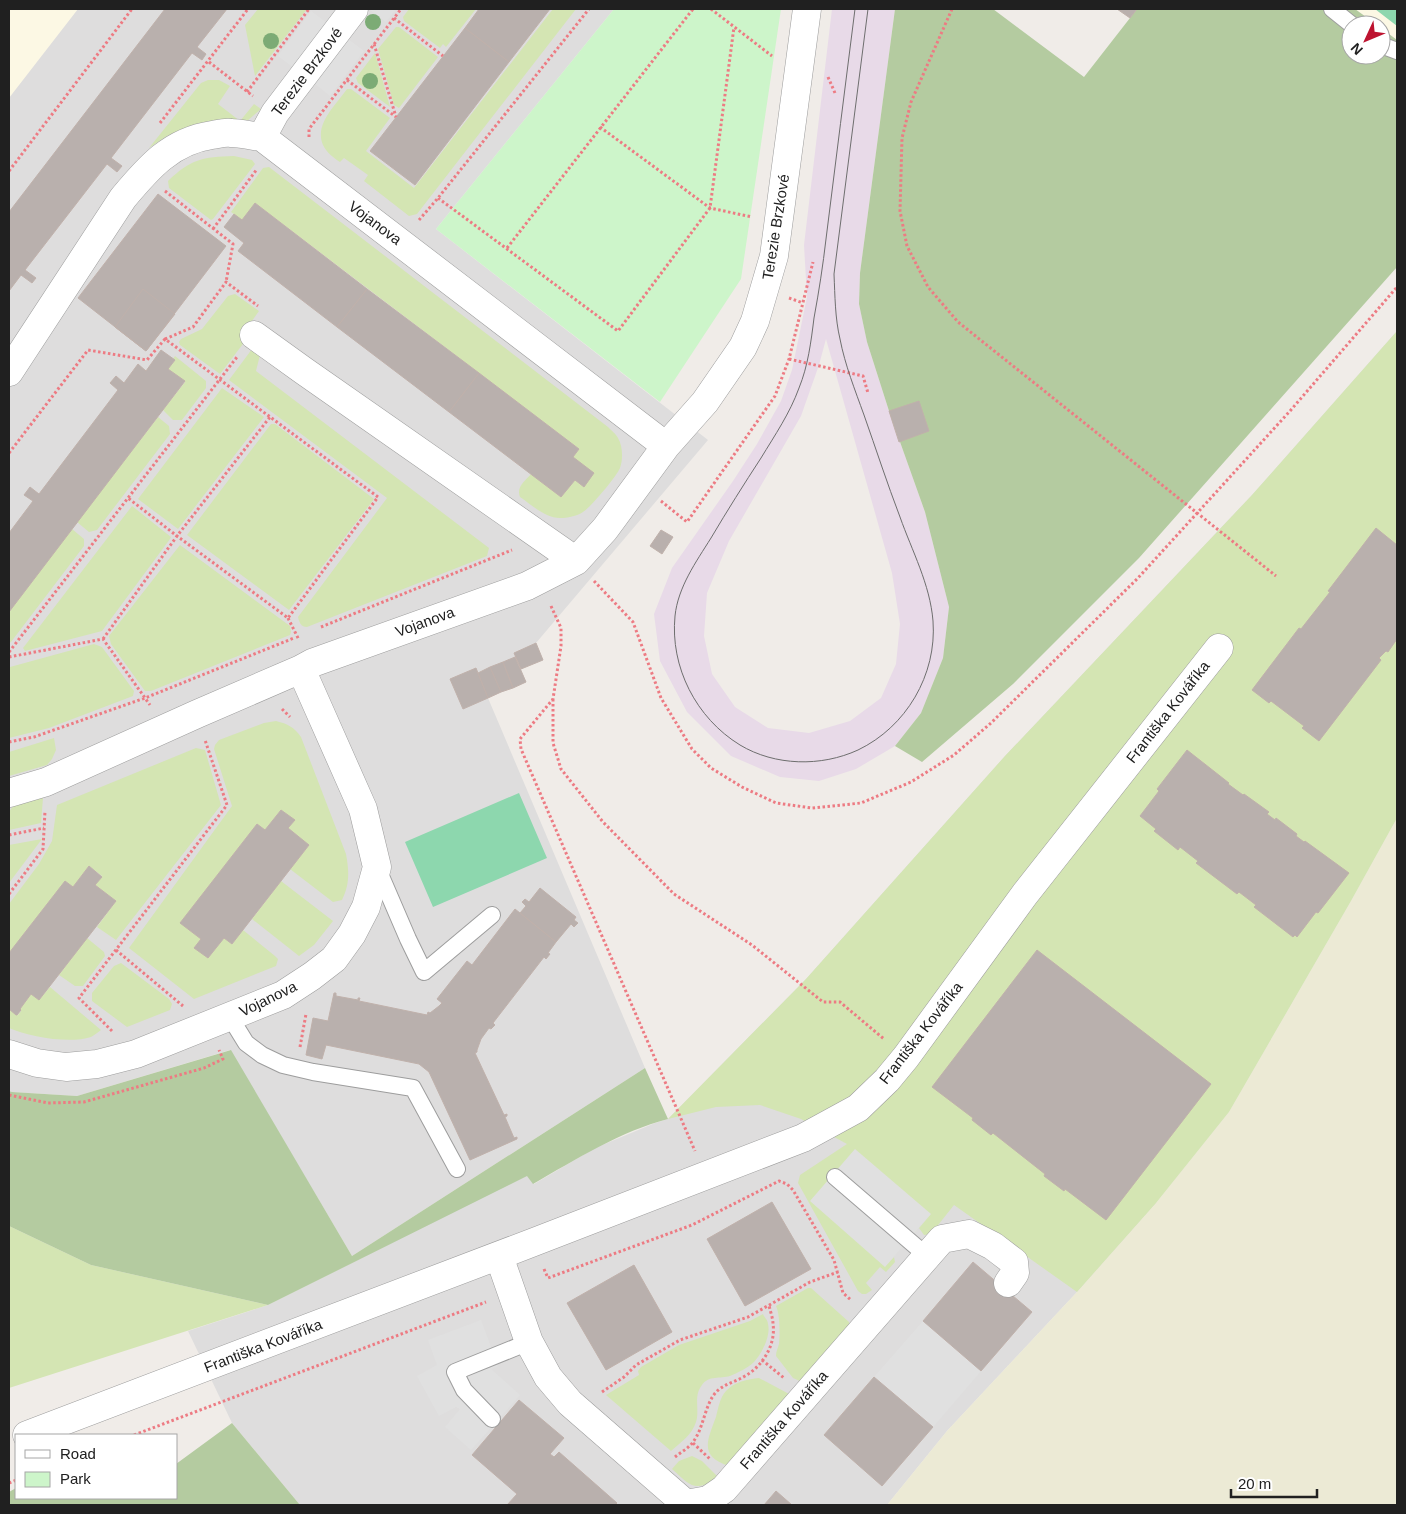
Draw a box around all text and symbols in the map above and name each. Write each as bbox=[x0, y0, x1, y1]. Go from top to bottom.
north arrow bbox=[1341, 15, 1391, 65]
street label: Terezie Brzkové bbox=[268, 24, 346, 119]
text: N bbox=[1347, 40, 1366, 58]
street label: Terezie Brzkové bbox=[759, 173, 792, 281]
street label: Vojanova bbox=[346, 197, 406, 248]
street label: Vojanova bbox=[393, 603, 457, 640]
street label: Františka Kováříka bbox=[1122, 657, 1213, 766]
street label: Vojanova bbox=[236, 977, 300, 1020]
street label: Františka Kováříka bbox=[875, 978, 966, 1087]
street label: Františka Kováříka bbox=[201, 1315, 325, 1376]
street label: Františka Kováříka bbox=[736, 1366, 831, 1472]
legend bbox=[15, 1434, 178, 1499]
text: Road bbox=[60, 1445, 96, 1462]
scale bar bbox=[1231, 1466, 1317, 1498]
text: Park bbox=[60, 1470, 91, 1487]
text: 20 m bbox=[1238, 1475, 1271, 1492]

